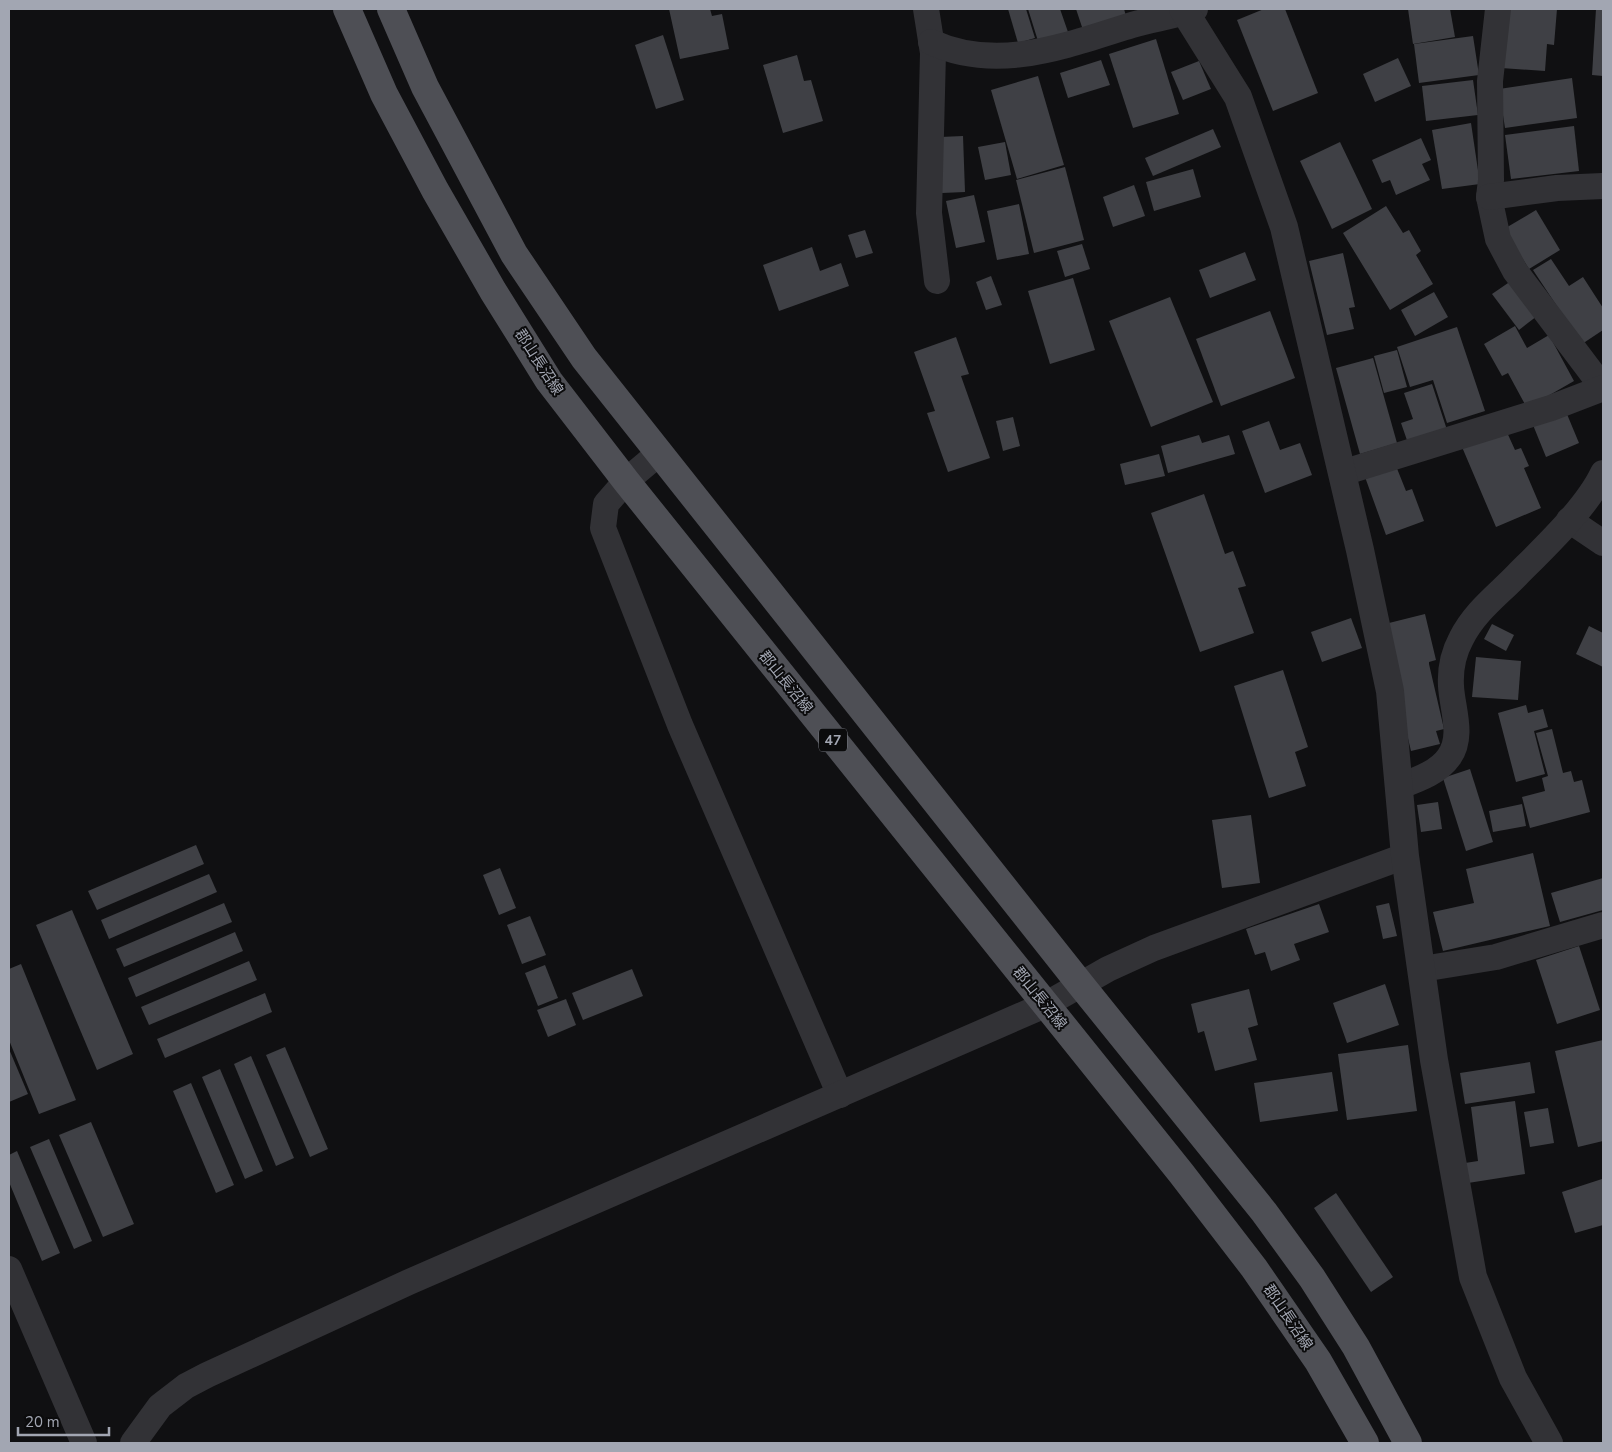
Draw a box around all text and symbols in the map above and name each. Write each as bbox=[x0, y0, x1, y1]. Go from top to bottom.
street label: 郡山長沼線 bbox=[510, 325, 568, 399]
street label: 郡山長沼線 bbox=[755, 647, 817, 717]
road number: 47 bbox=[819, 728, 847, 752]
street label: 郡山長沼線 bbox=[1009, 963, 1071, 1033]
street label: 郡山長沼線 bbox=[1259, 1280, 1317, 1354]
scale bar bbox=[18, 1404, 109, 1436]
text: 20 m bbox=[25, 1412, 60, 1432]

